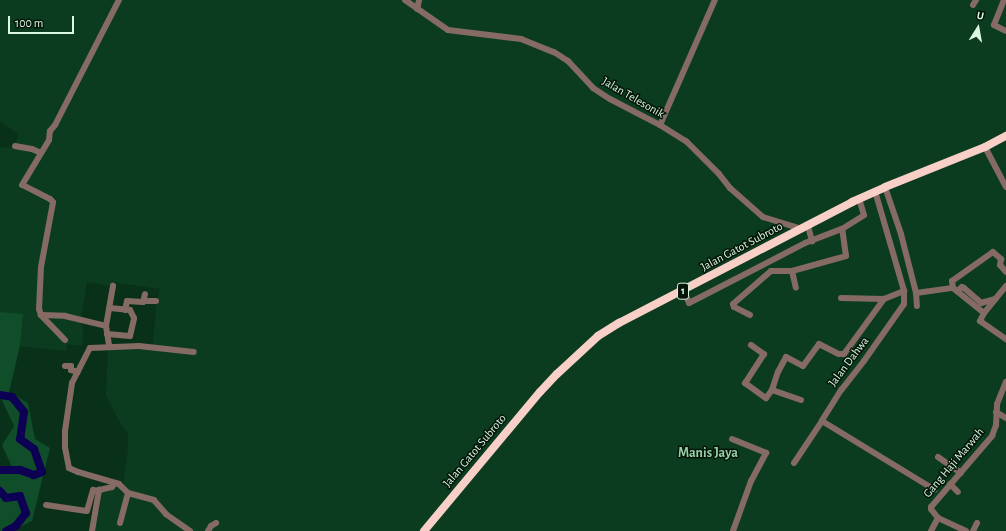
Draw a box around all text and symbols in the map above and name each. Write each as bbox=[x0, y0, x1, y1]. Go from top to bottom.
scale bar bbox=[10, 8, 76, 34]
north arrow bbox=[958, 8, 998, 48]
text: U bbox=[976, 10, 985, 22]
text: 100 m bbox=[15, 17, 43, 29]
street label: Jalan Telesonik bbox=[599, 74, 667, 122]
street label: Jalan Gatot Subroto bbox=[699, 219, 785, 275]
road number: 1 bbox=[677, 282, 689, 300]
street label: Jalan Dahwa bbox=[826, 334, 872, 390]
street label: Jalan Gatot Subroto bbox=[440, 412, 510, 490]
street label: Gang Haji Marwah bbox=[921, 425, 987, 501]
district label: Manis Jaya bbox=[678, 445, 738, 461]

